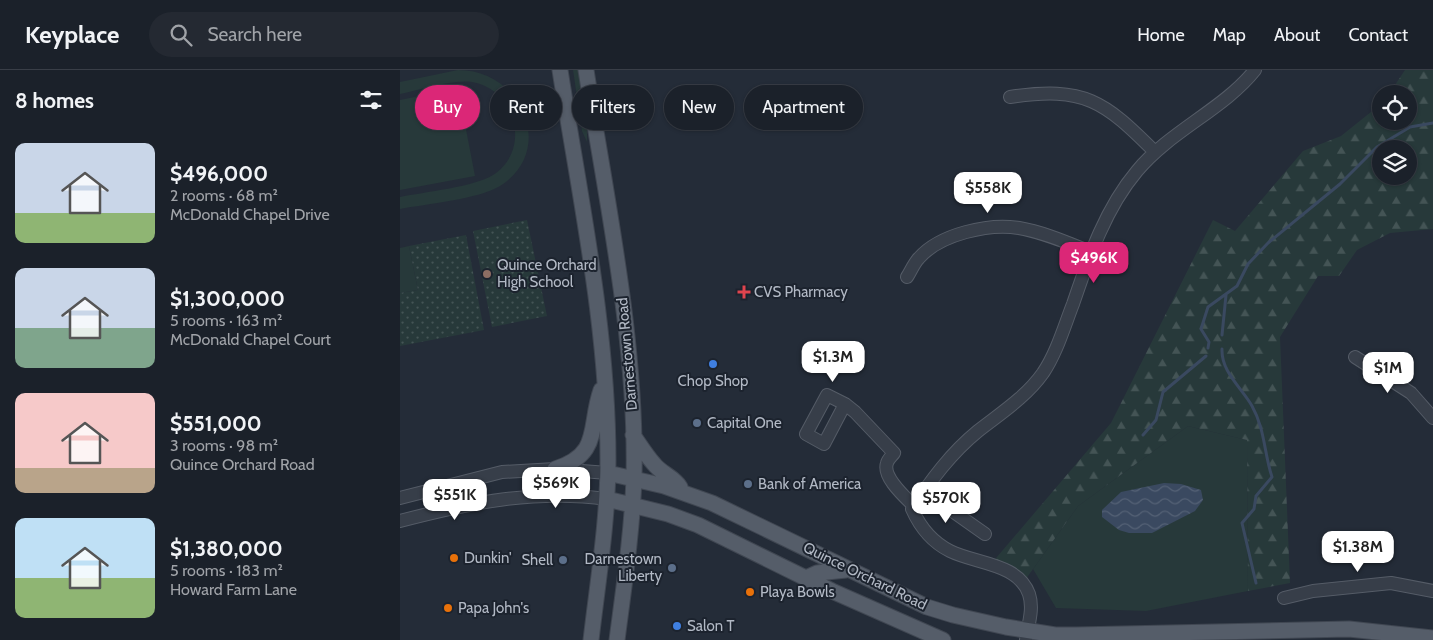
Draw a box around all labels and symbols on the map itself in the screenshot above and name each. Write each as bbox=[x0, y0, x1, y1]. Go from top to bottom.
pin: $558K bbox=[953, 172, 1023, 214]
pin: $496K bbox=[1059, 242, 1129, 284]
place label: Quince Orchard High School bbox=[497, 256, 597, 291]
marker: Quince Orchard High School bbox=[481, 268, 493, 280]
place label: CVS Pharmacy bbox=[754, 283, 848, 301]
marker: CVS Pharmacy bbox=[738, 286, 750, 298]
street label: Darnestown Road bbox=[613, 297, 641, 411]
pin: $1.3M bbox=[798, 340, 868, 383]
pin: $1M bbox=[1364, 352, 1412, 394]
marker: Chop Shop bbox=[707, 358, 719, 370]
place label: Chop Shop bbox=[678, 372, 748, 390]
place label: Capital One bbox=[707, 414, 782, 432]
marker: Capital One bbox=[691, 417, 703, 429]
pin: $569K bbox=[521, 466, 591, 509]
place label: Bank of America bbox=[758, 475, 862, 493]
pin: $551K bbox=[420, 478, 490, 521]
marker: Bank of America bbox=[742, 478, 754, 490]
pin: $570K bbox=[911, 482, 981, 524]
pin: $1.38M bbox=[1317, 530, 1399, 573]
street label: Quince Orchard Road bbox=[800, 538, 930, 614]
place label: Dunkin' bbox=[464, 549, 512, 567]
place label: Darnestown Liberty bbox=[585, 550, 662, 585]
place label: Shell bbox=[521, 551, 553, 569]
marker: Dunkin' bbox=[448, 552, 460, 564]
marker: Shell bbox=[557, 554, 569, 566]
marker: Darnestown Liberty bbox=[666, 562, 678, 574]
place label: Playa Bowls bbox=[760, 583, 835, 601]
marker: Playa Bowls bbox=[744, 586, 756, 598]
place label: Papa John's bbox=[458, 599, 529, 617]
marker: Papa John's bbox=[442, 602, 454, 614]
place label: Salon T bbox=[687, 617, 734, 635]
marker: Salon T bbox=[671, 620, 683, 632]

